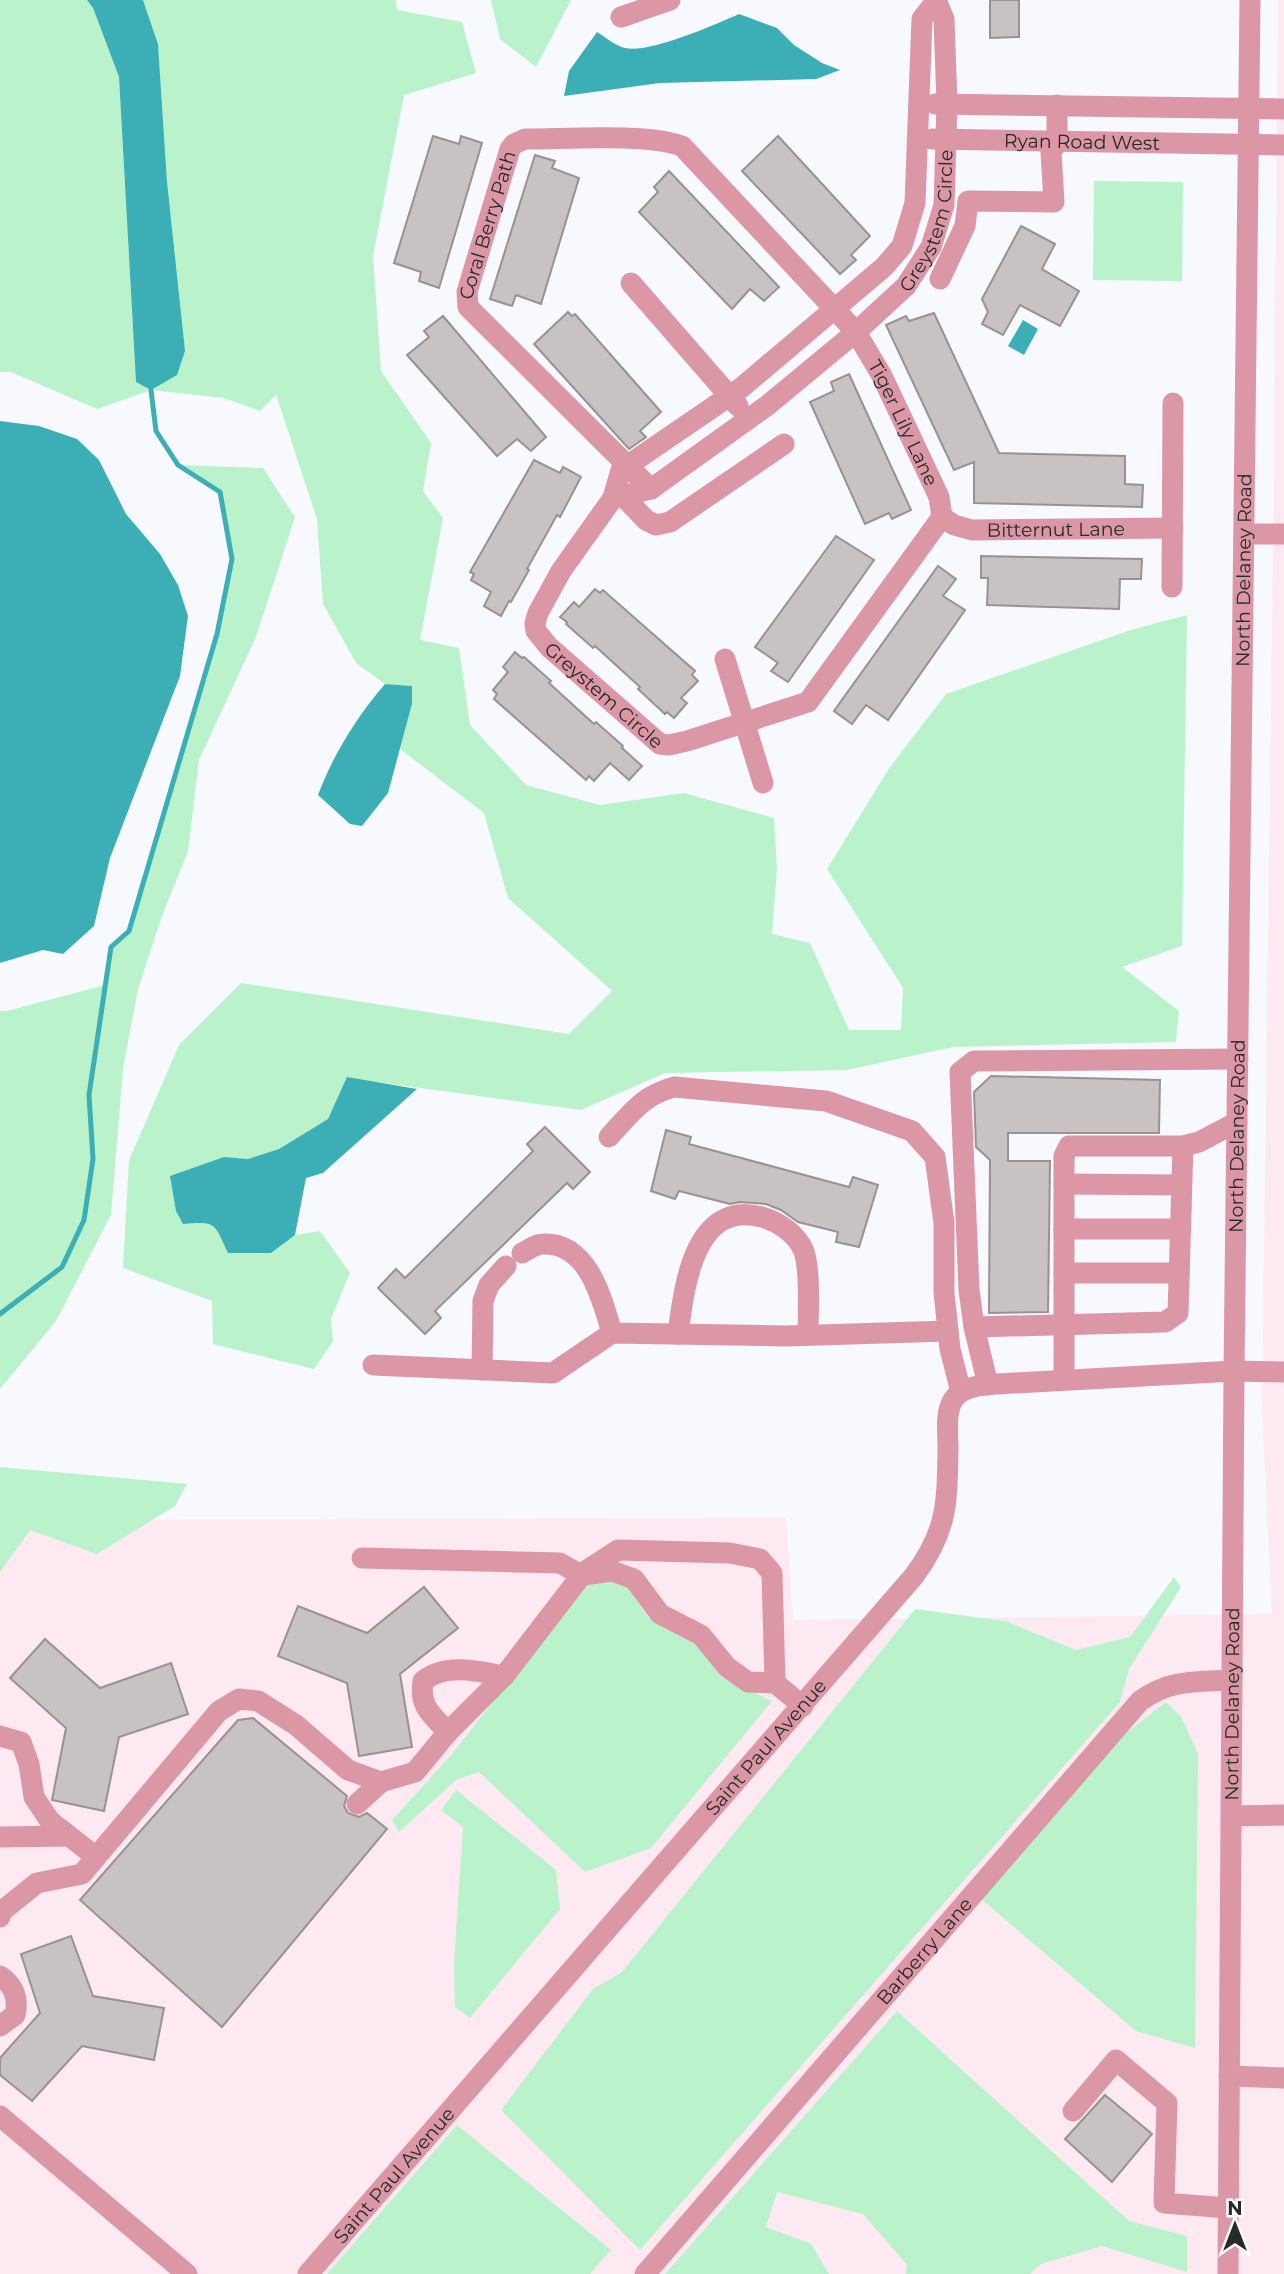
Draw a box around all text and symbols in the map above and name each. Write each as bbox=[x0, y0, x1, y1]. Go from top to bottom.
street label: Ryan Road West bbox=[1004, 129, 1160, 155]
street label: Coral Berry Path bbox=[456, 148, 521, 300]
street label: Greystem Circle bbox=[894, 149, 958, 296]
street label: Tiger Lily Lane bbox=[863, 356, 943, 489]
street label: North Delaney Road bbox=[1231, 473, 1256, 667]
street label: Bitternut Lane bbox=[987, 517, 1125, 542]
street label: Greystem Circle bbox=[540, 637, 668, 753]
street label: North Delaney Road bbox=[1225, 1039, 1250, 1233]
street label: North Delaney Road bbox=[1220, 1607, 1244, 1801]
street label: Saint Paul Avenue bbox=[701, 1674, 831, 1820]
street label: Barberry Lane bbox=[872, 1893, 977, 2010]
street label: Saint Paul Avenue bbox=[329, 2103, 460, 2248]
north arrow bbox=[1200, 2190, 1270, 2260]
text: N bbox=[1227, 2197, 1243, 2220]

